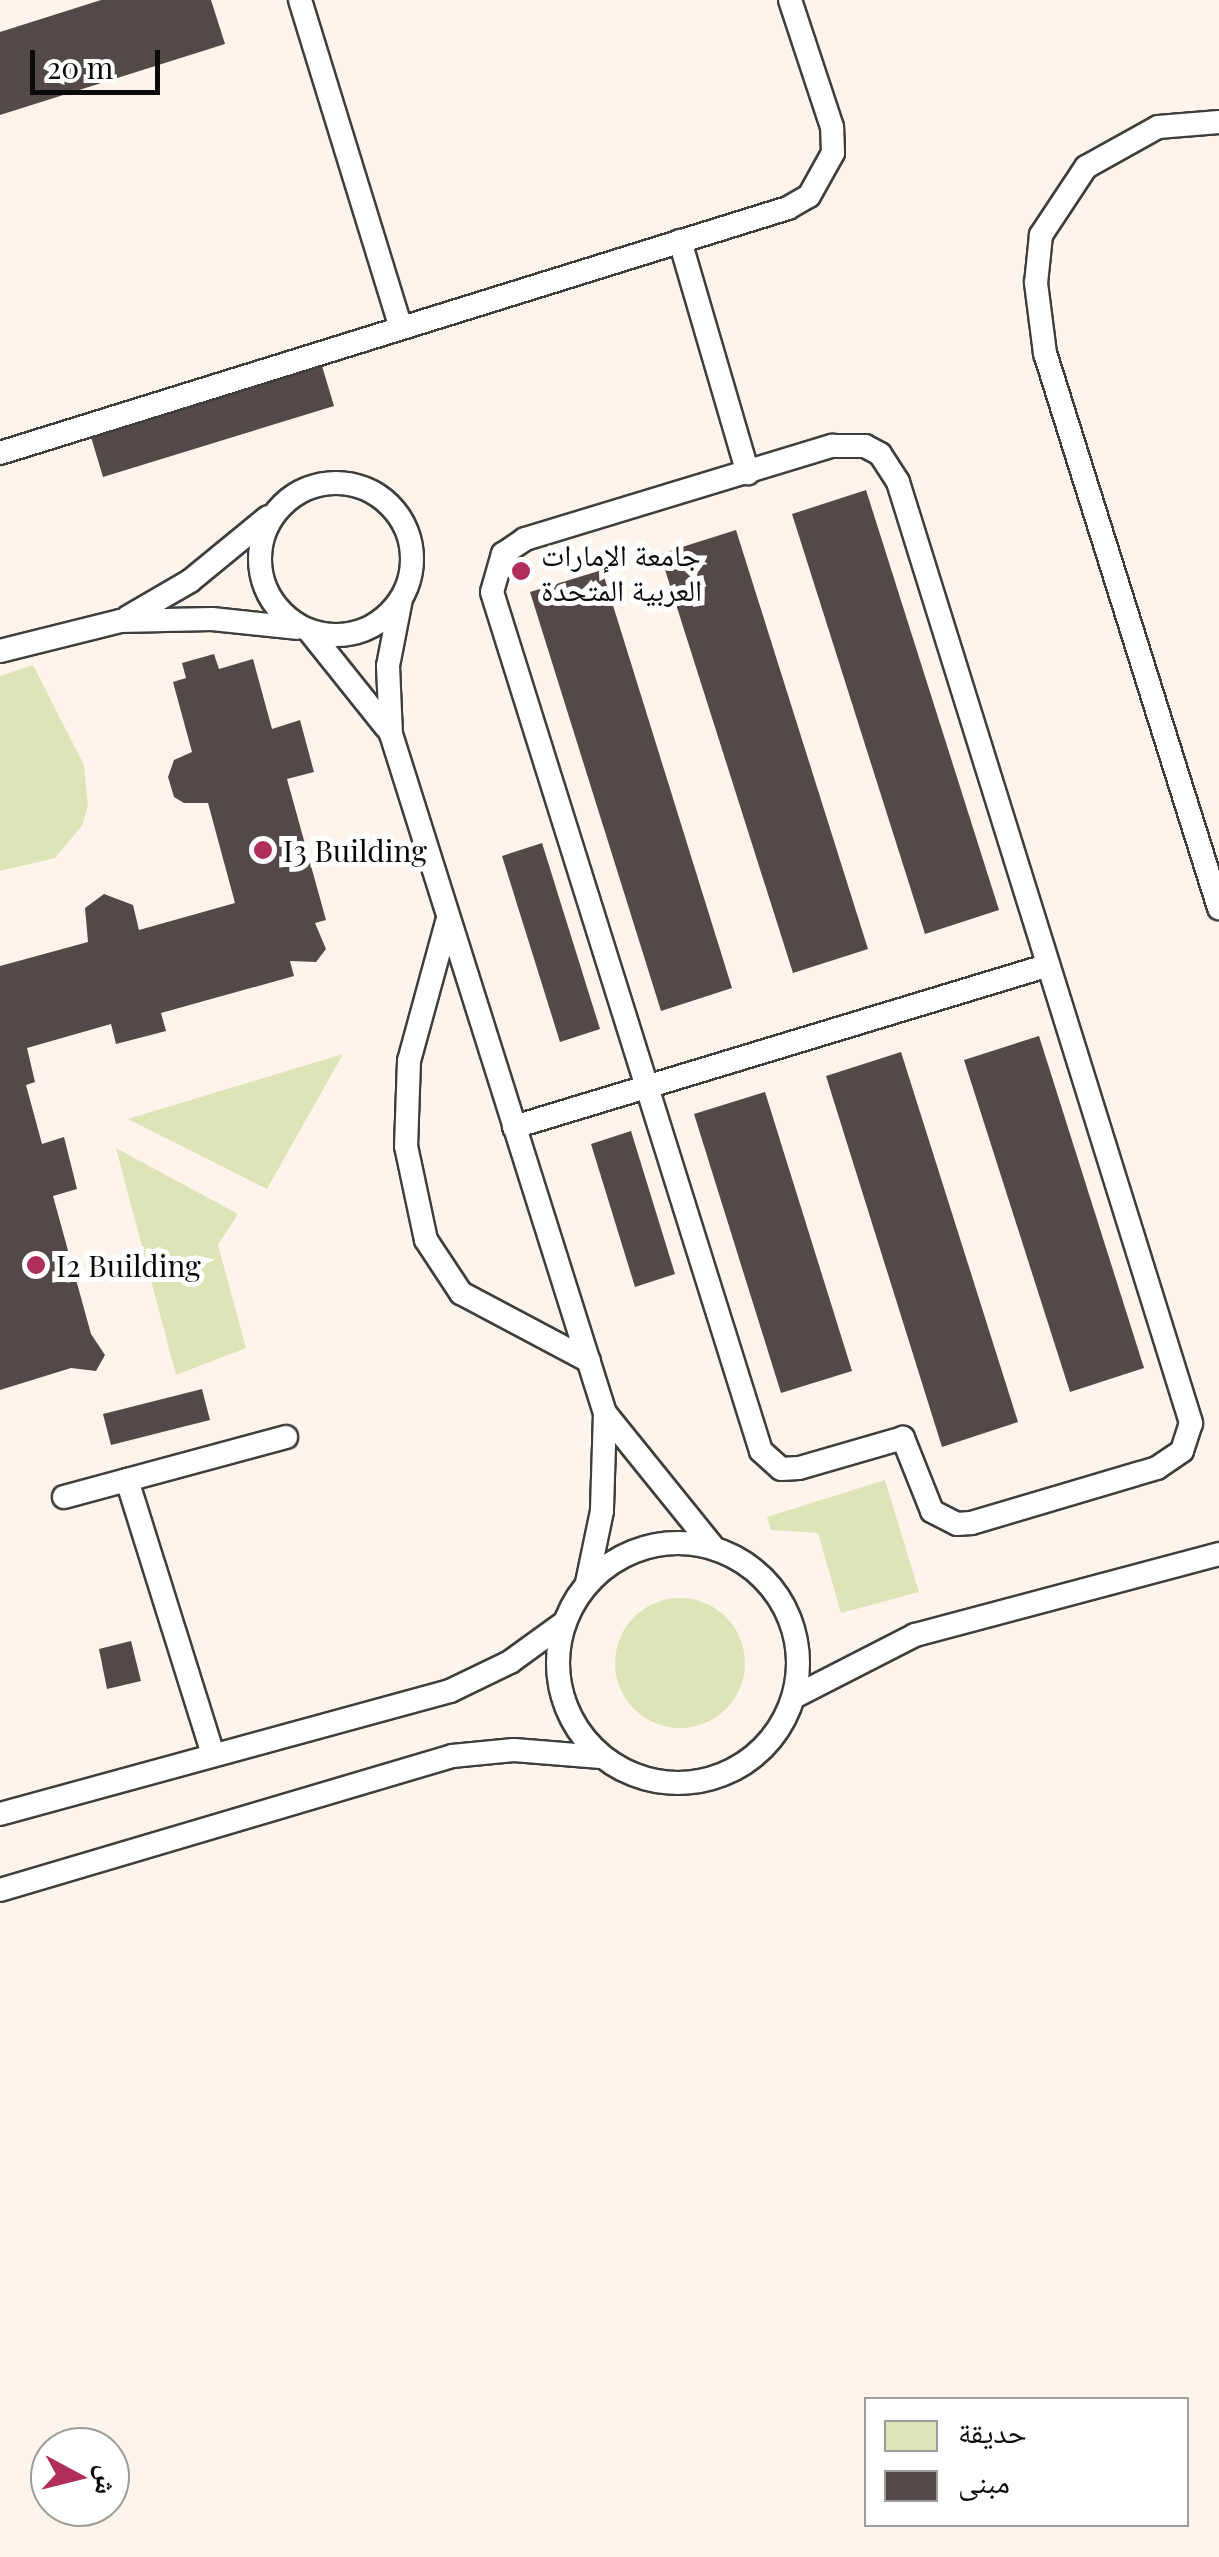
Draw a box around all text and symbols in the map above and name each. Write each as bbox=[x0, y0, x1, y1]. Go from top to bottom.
scale bar bbox=[35, 30, 165, 92]
text: 20 m bbox=[47, 47, 113, 87]
place label: جامعة الإمارات العربية المتحدة bbox=[541, 536, 702, 606]
marker: جامعة الإمارات العربية المتحدة bbox=[510, 560, 532, 582]
place label: I3 Building bbox=[283, 832, 427, 868]
marker: I3 Building bbox=[252, 839, 274, 861]
place label: I2 Building bbox=[56, 1247, 201, 1283]
marker: I2 Building bbox=[25, 1254, 47, 1276]
legend bbox=[864, 2397, 1189, 2527]
text: حديقة bbox=[958, 2411, 1027, 2451]
north arrow bbox=[30, 2427, 130, 2527]
text: مبنى bbox=[958, 2461, 1010, 2501]
text: ش bbox=[88, 2463, 128, 2497]

